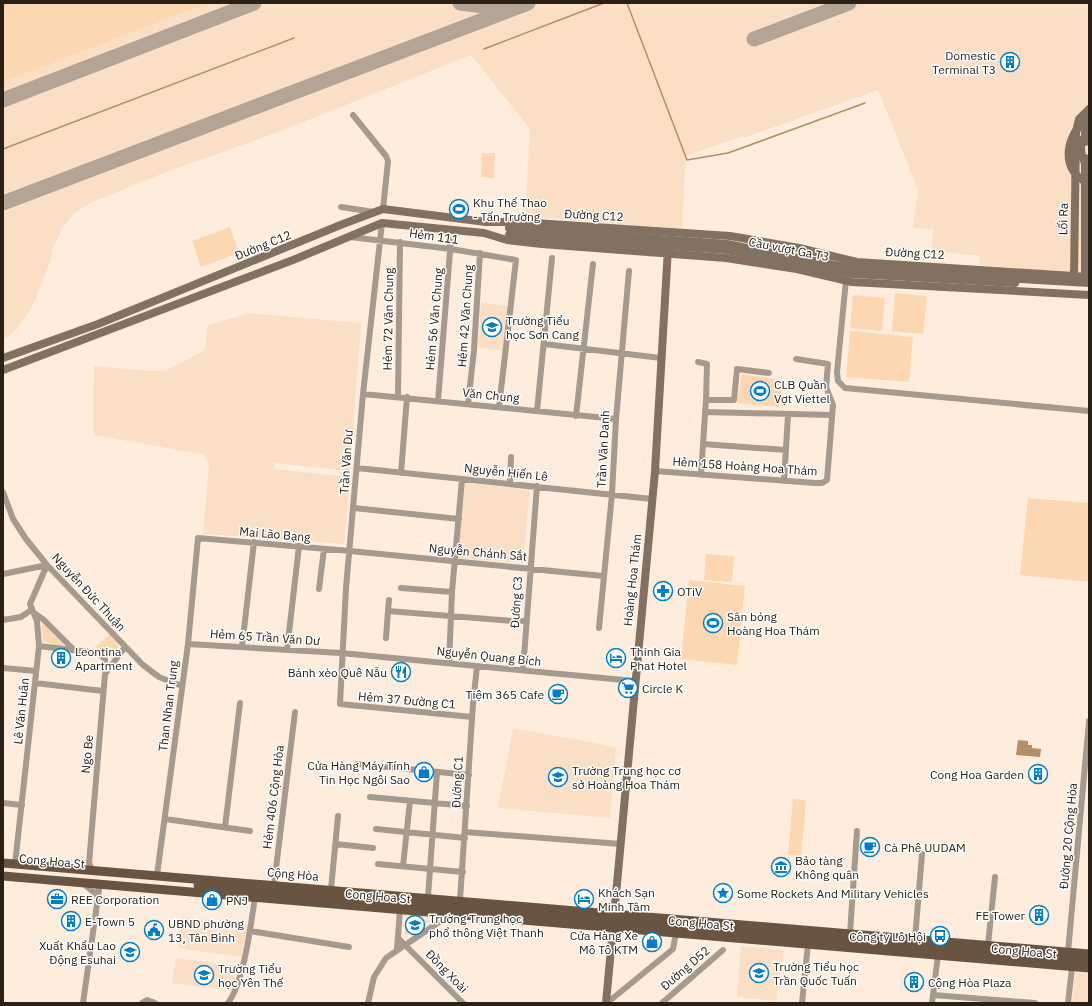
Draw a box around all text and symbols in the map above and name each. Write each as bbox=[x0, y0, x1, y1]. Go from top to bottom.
place label: Domestic Terminal T3 bbox=[932, 48, 996, 77]
building icon: Domestic Terminal T3 bbox=[999, 51, 1021, 73]
place label: Khu Thể Thao - Tấn Trường bbox=[473, 195, 547, 224]
sports icon: Khu Thể Thao - Tấn Trường bbox=[448, 198, 470, 220]
street label: Lối Ra bbox=[1055, 202, 1071, 235]
street label: Đường C12 bbox=[564, 206, 624, 224]
street label: Hẻm 111 bbox=[408, 225, 460, 247]
street label: Đường C12 bbox=[233, 227, 293, 263]
street label: Cầu vượt Ga T3 bbox=[747, 234, 831, 264]
street label: Đường C12 bbox=[885, 244, 945, 262]
street label: Hẻm 42 Văn Chung bbox=[454, 264, 476, 368]
street label: Hẻm 56 Văn Chung bbox=[422, 266, 446, 371]
street label: Hẻm 72 Văn Chung bbox=[380, 267, 396, 371]
place label: Trường Tiểu học Sơn Cang bbox=[506, 313, 579, 342]
school or university icon: Trường Tiểu học Sơn Cang bbox=[481, 316, 503, 338]
place label: CLB Quần Vợt Viettel bbox=[774, 377, 830, 406]
sports icon: CLB Quần Vợt Viettel bbox=[749, 380, 771, 402]
street label: Văn Chung bbox=[462, 385, 521, 406]
street label: Trần Văn Danh bbox=[593, 410, 613, 488]
street label: Trần Văn Dư bbox=[336, 429, 356, 495]
street label: Hẻm 158 Hoàng Hoa Thám bbox=[672, 453, 818, 479]
street label: Nguyễn Hiến Lê bbox=[463, 460, 549, 484]
street label: Mai Lão Bạng bbox=[239, 523, 312, 545]
street label: Hoàng Hoa Thám bbox=[620, 533, 644, 627]
street label: Nguyễn Chánh Sắt bbox=[428, 540, 528, 564]
street label: Nguyễn Đức Thuận bbox=[49, 550, 129, 634]
street label: Đường C3 bbox=[507, 575, 525, 629]
pharmacy icon: OTiV bbox=[652, 580, 674, 602]
place label: OTiV bbox=[677, 584, 703, 599]
place label: Sân bóng Hoàng Hoa Thám bbox=[727, 609, 820, 638]
sports icon: Sân bóng Hoàng Hoa Thám bbox=[702, 612, 724, 634]
street label: Hẻm 65 Trần Văn Dư bbox=[209, 626, 321, 648]
street label: Nguyễn Quang Bích bbox=[436, 643, 542, 669]
place label: Leontina Apartment bbox=[75, 644, 133, 673]
place label: Thinh Gia Phat Hotel bbox=[630, 644, 687, 673]
building icon: Leontina Apartment bbox=[50, 647, 72, 669]
hotel icon: Thinh Gia Phat Hotel bbox=[605, 647, 627, 669]
street label: Than Nhan Trung bbox=[155, 659, 181, 752]
restaurant icon: Bánh xèo Quê Nẫu bbox=[390, 661, 412, 683]
place label: Bánh xèo Quê Nẫu bbox=[288, 665, 387, 680]
street label: Lê Văn Huân bbox=[10, 677, 32, 745]
supermarket icon: Circle K bbox=[617, 677, 639, 699]
place label: Circle K bbox=[642, 681, 684, 696]
cafe icon: Tiệm 365 Cafe bbox=[547, 683, 569, 705]
place label: Tiệm 365 Cafe bbox=[466, 687, 544, 702]
street label: Hẻm 37 Đường C1 bbox=[358, 688, 456, 712]
street label: Ngo Be bbox=[78, 734, 96, 774]
street label: Hẻm 406 Cộng Hòa bbox=[259, 744, 287, 850]
street label: Đường C1 bbox=[448, 756, 466, 808]
place label: Cửa Hàng Máy Tính Tin Học Ngôi Sao bbox=[307, 758, 410, 787]
shop icon: Cửa Hàng Máy Tính Tin Học Ngôi Sao bbox=[413, 761, 435, 783]
place label: Trường Trung học cơ sở Hoàng Hoa Thám bbox=[572, 763, 681, 792]
building icon: Cong Hoa Garden bbox=[1027, 763, 1049, 785]
school or university icon: Trường Trung học cơ sở Hoàng Hoa Thám bbox=[547, 766, 569, 788]
place label: Cong Hoa Garden bbox=[930, 767, 1024, 782]
street label: Đường 20 Cộng Hòa bbox=[1056, 782, 1080, 890]
cafe icon: Cà Phê UUDAM bbox=[859, 836, 881, 858]
place label: Cà Phê UUDAM bbox=[884, 840, 966, 855]
street label: Cong Hoa St bbox=[19, 851, 85, 871]
place label: Bảo tàng Không quân bbox=[795, 853, 859, 882]
museum icon: Bảo tàng Không quân bbox=[770, 856, 792, 878]
street label: Cộng Hòa bbox=[267, 864, 320, 884]
place icon: Some Rockets And Military Vehicles bbox=[712, 882, 734, 904]
place label: Khách Sạn Minh Tâm bbox=[598, 885, 655, 914]
street label: Cong Hoa St bbox=[345, 886, 411, 906]
place label: Some Rockets And Military Vehicles bbox=[737, 886, 929, 901]
office icon: REE Corporation bbox=[46, 888, 68, 910]
hotel icon: Khách Sạn Minh Tâm bbox=[573, 888, 595, 910]
shop icon: PNJ bbox=[201, 889, 223, 911]
place label: REE Corporation bbox=[71, 892, 159, 907]
place label: PNJ bbox=[226, 893, 248, 908]
building icon: FE Tower bbox=[1028, 904, 1050, 926]
place label: FE Tower bbox=[976, 908, 1026, 923]
building icon: E-Town 5 bbox=[60, 910, 82, 932]
place label: Trường Trung học phổ thông Việt Thanh bbox=[429, 911, 544, 940]
street label: Cong Hoa St bbox=[668, 913, 734, 933]
place label: E-Town 5 bbox=[85, 914, 135, 929]
school or university icon: Trường Trung học phổ thông Việt Thanh bbox=[404, 914, 426, 936]
place label: UBND phường 13, Tân Bình bbox=[168, 916, 244, 945]
public building icon: UBND phường 13, Tân Bình bbox=[143, 919, 165, 941]
bus stop icon: Công ty Lô Hội bbox=[929, 925, 951, 947]
place label: Cửa Hàng Xe Mô Tô KTM bbox=[570, 928, 638, 957]
place label: Công ty Lô Hội bbox=[849, 929, 926, 944]
shop icon: Cửa Hàng Xe Mô Tô KTM bbox=[641, 931, 663, 953]
place label: Xuất Khẩu Lao Động Esuhai bbox=[39, 938, 116, 967]
school or university icon: Xuất Khẩu Lao Động Esuhai bbox=[119, 941, 141, 963]
street label: Cong Hoa St bbox=[991, 941, 1057, 961]
street label: Đường D52 bbox=[657, 943, 713, 993]
street label: Đồng Xoài bbox=[423, 946, 471, 996]
place label: Trường Tiểu học Trần Quốc Tuấn bbox=[773, 959, 859, 988]
place label: Trường Tiểu học Yên Thế bbox=[218, 961, 284, 990]
school or university icon: Trường Tiểu học Trần Quốc Tuấn bbox=[748, 962, 770, 984]
school or university icon: Trường Tiểu học Yên Thế bbox=[193, 964, 215, 986]
building icon: Cộng Hòa Plaza bbox=[903, 971, 925, 993]
place label: Cộng Hòa Plaza bbox=[928, 975, 1012, 990]

